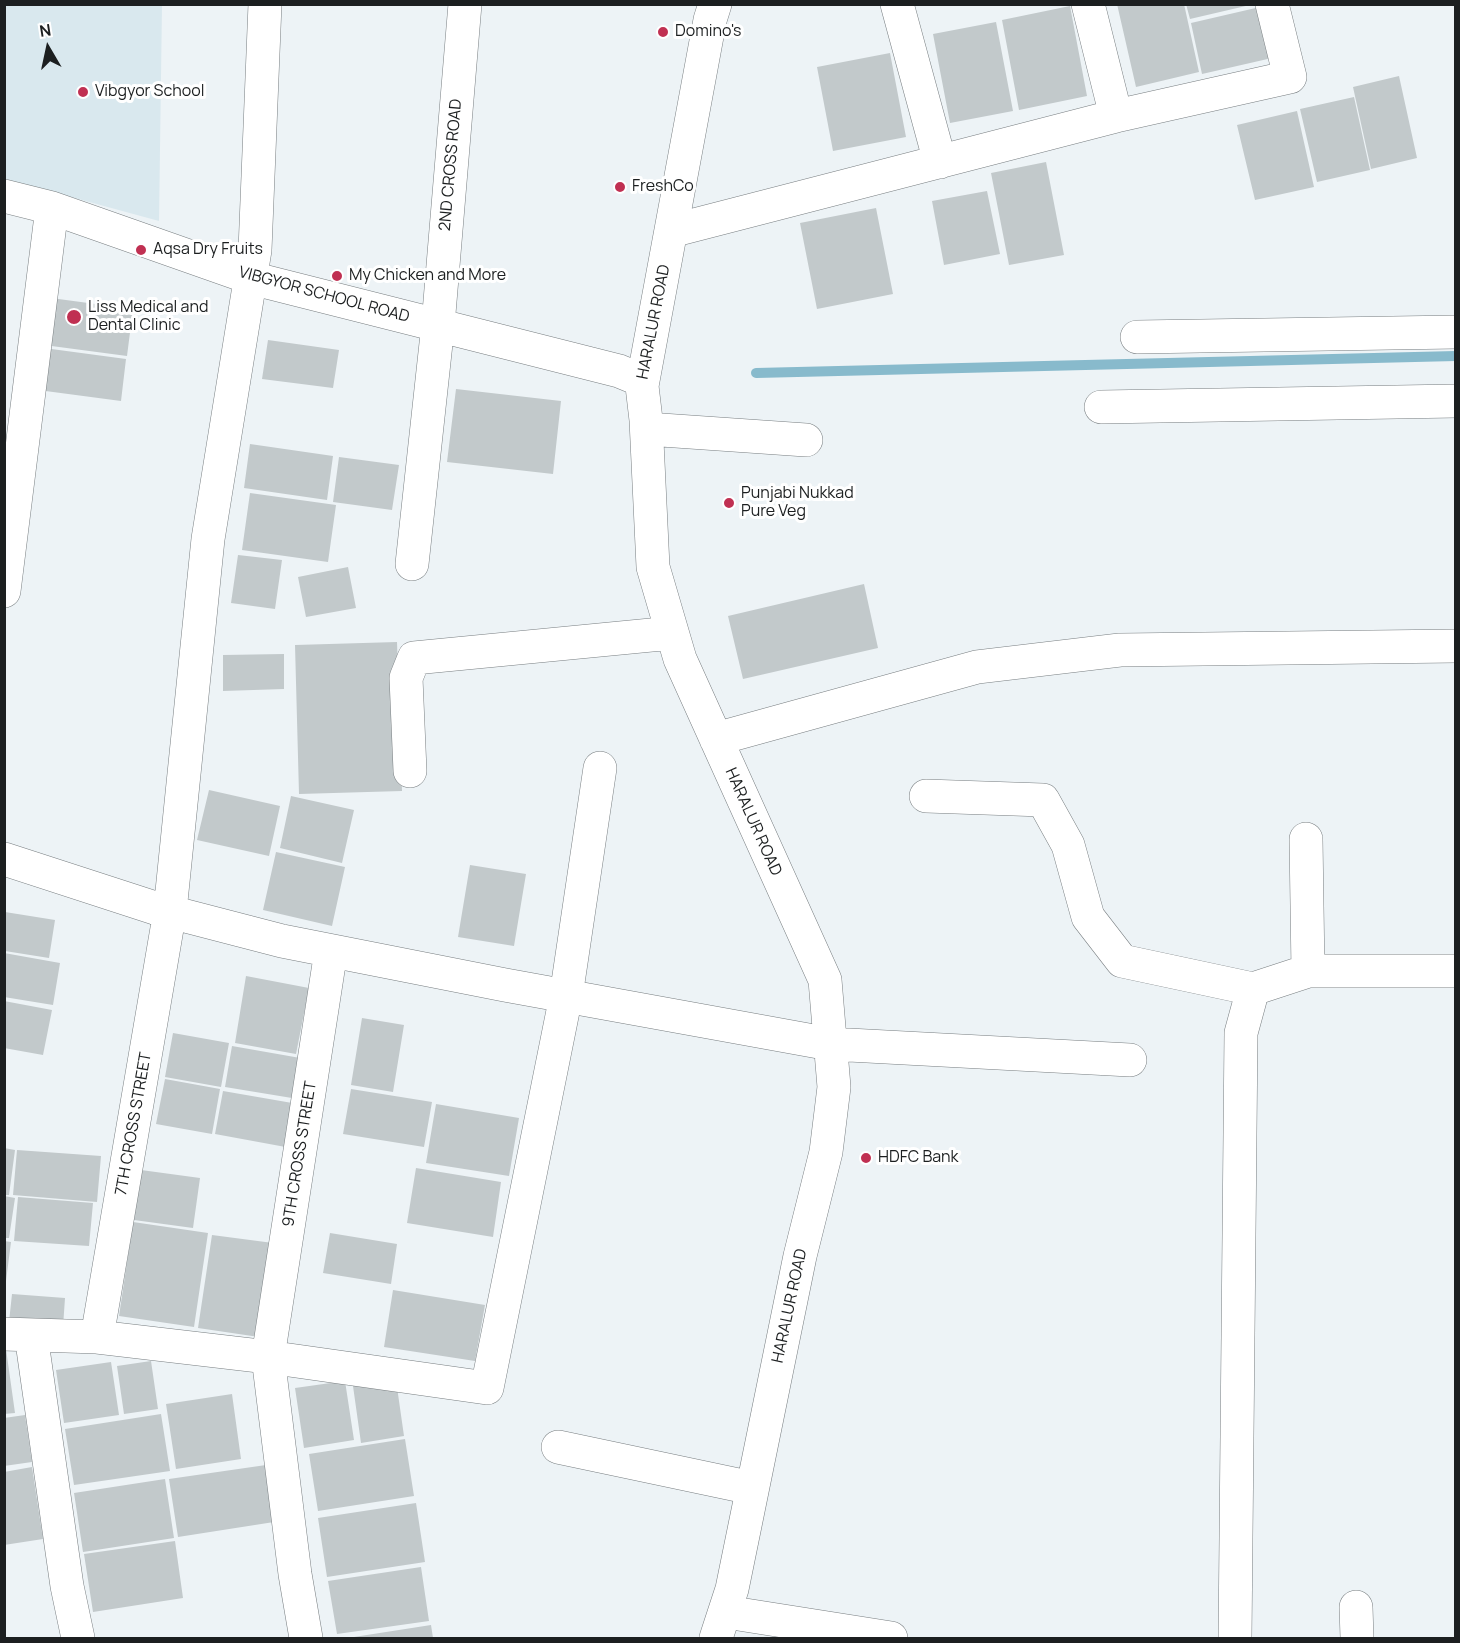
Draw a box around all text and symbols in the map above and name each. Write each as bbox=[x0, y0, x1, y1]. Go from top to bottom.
north arrow bbox=[18, 18, 78, 78]
text: N bbox=[38, 18, 53, 42]
place label: Domino's bbox=[675, 22, 741, 42]
marker: Domino's bbox=[656, 25, 670, 39]
place label: Vibgyor School bbox=[95, 82, 204, 102]
marker: Vibgyor School bbox=[76, 85, 90, 99]
street label: 2ND CROSS ROAD bbox=[436, 98, 466, 232]
place label: FreshCo bbox=[632, 177, 694, 197]
marker: FreshCo bbox=[613, 180, 627, 194]
place label: Aqsa Dry Fruits bbox=[153, 240, 263, 260]
marker: Aqsa Dry Fruits bbox=[134, 243, 148, 257]
street label: VIBGYOR SCHOOL ROAD bbox=[236, 263, 412, 327]
street label: HARALUR ROAD bbox=[633, 263, 675, 381]
place label: My Chicken and More bbox=[349, 266, 506, 286]
marker: My Chicken and More bbox=[330, 269, 344, 283]
place label: Liss Medical and Dental Clinic bbox=[88, 298, 208, 336]
marker: Liss Medical and Dental Clinic bbox=[65, 308, 83, 326]
place label: Punjabi Nukkad Pure Veg bbox=[741, 484, 854, 522]
marker: Punjabi Nukkad Pure Veg bbox=[722, 496, 736, 510]
street label: HARALUR ROAD bbox=[721, 765, 785, 879]
street label: 7TH CROSS STREET bbox=[112, 1051, 156, 1197]
street label: 9TH CROSS STREET bbox=[279, 1080, 321, 1228]
place label: HDFC Bank bbox=[878, 1148, 959, 1168]
marker: HDFC Bank bbox=[859, 1151, 873, 1165]
street label: HARALUR ROAD bbox=[769, 1247, 811, 1365]

